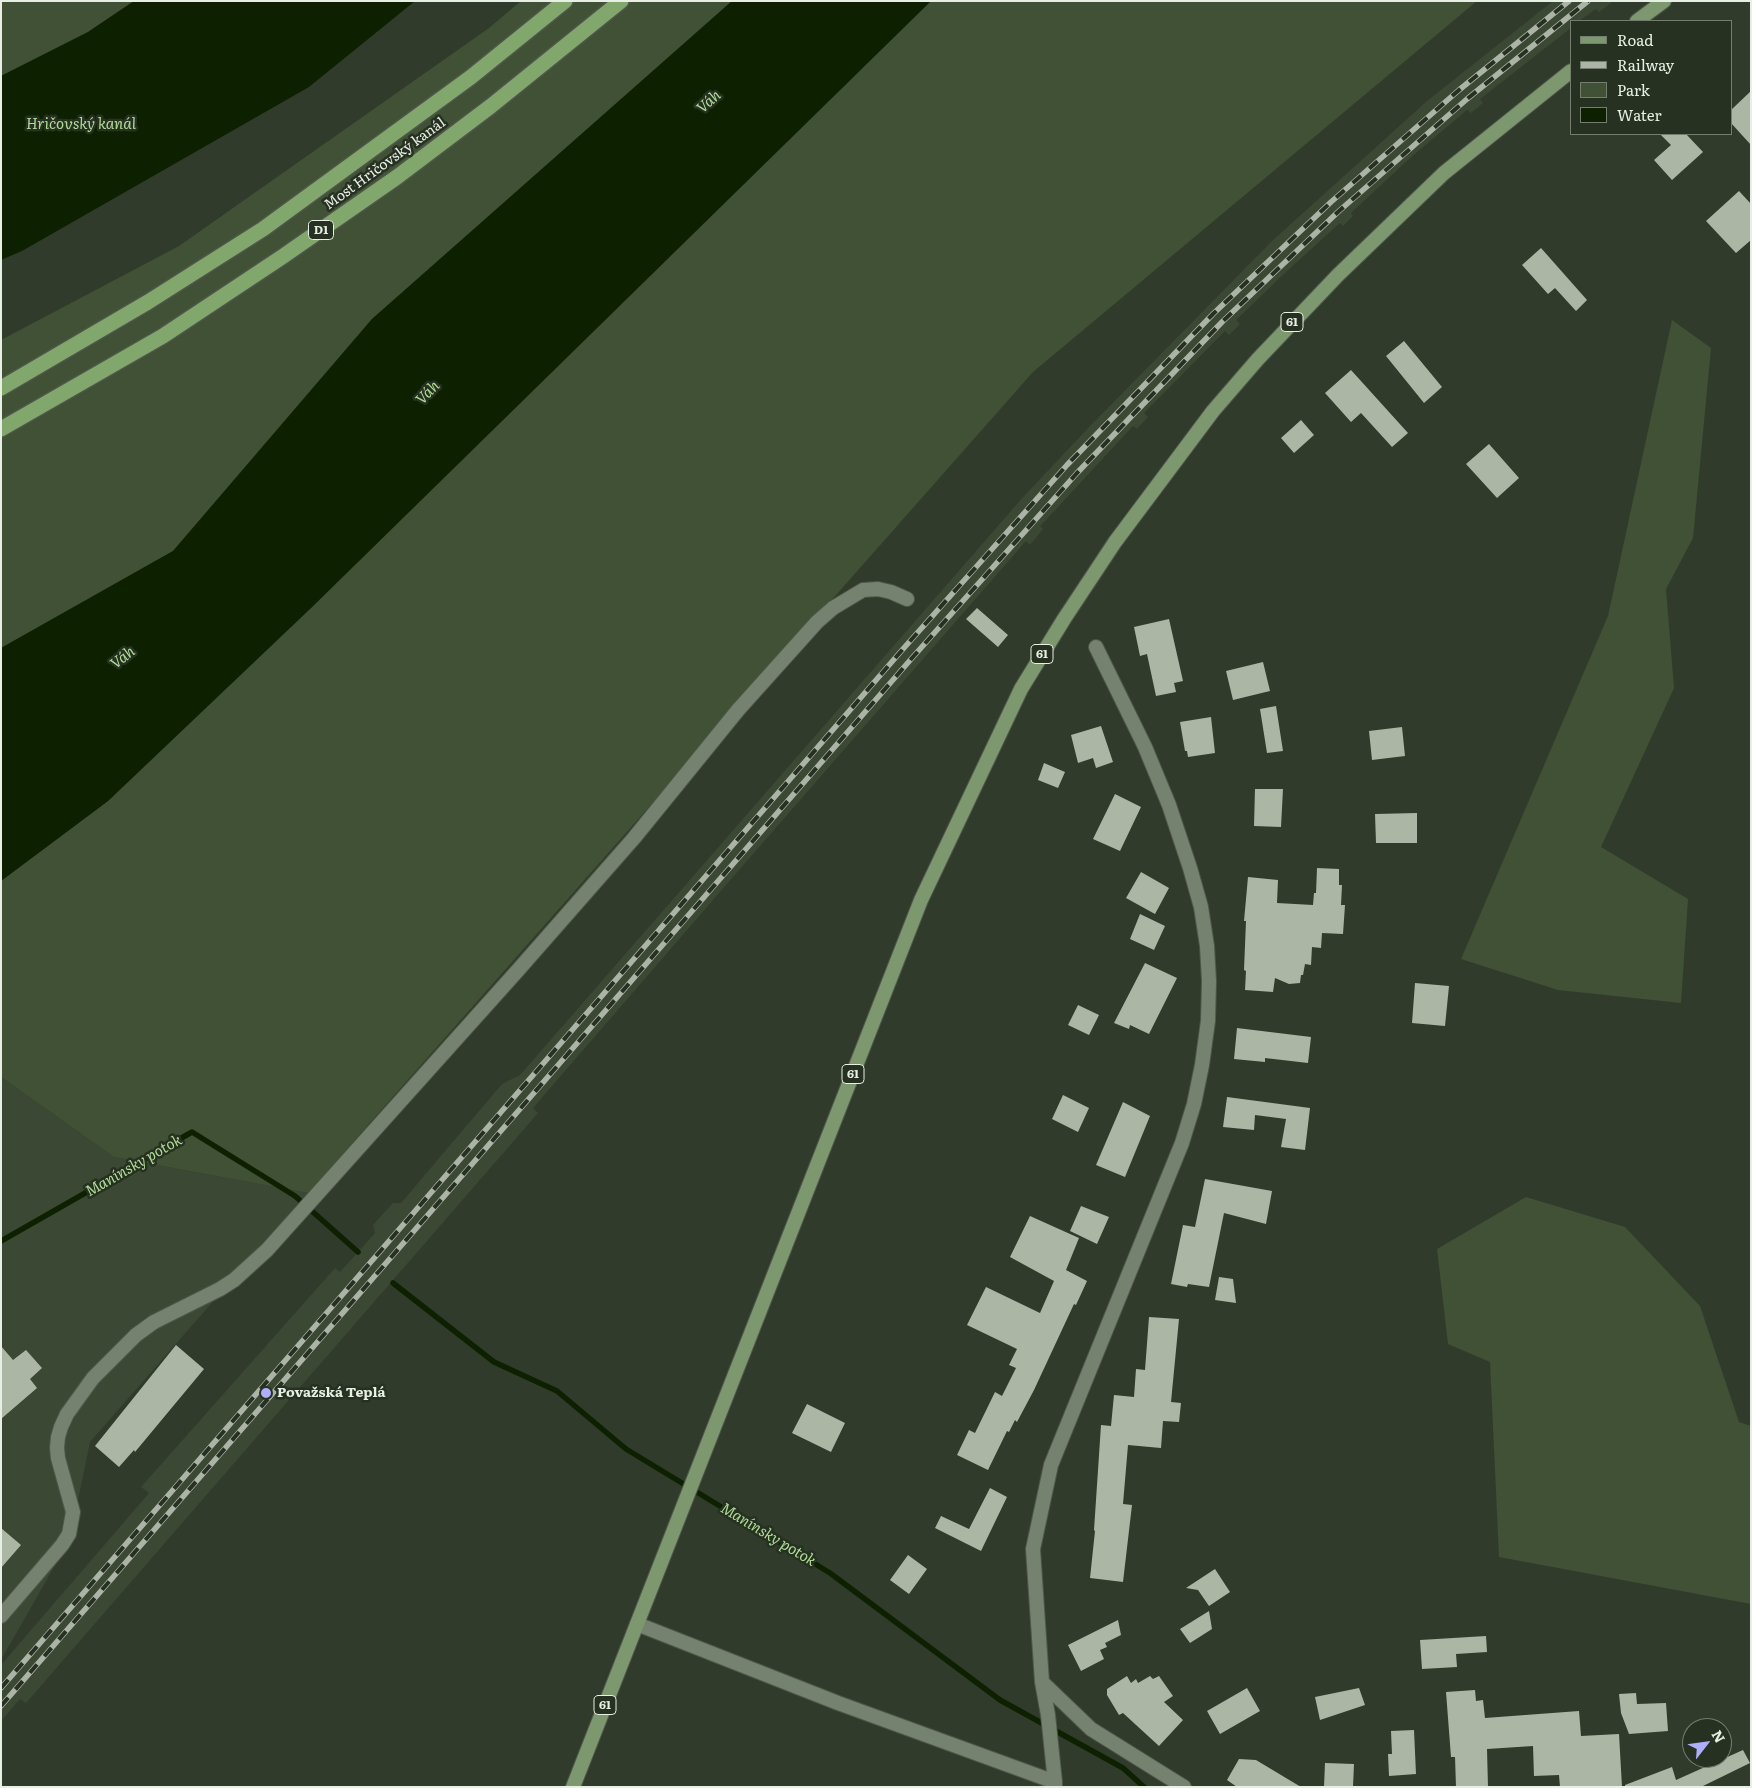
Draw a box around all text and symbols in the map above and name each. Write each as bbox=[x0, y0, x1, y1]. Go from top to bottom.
legend bbox=[1570, 20, 1732, 135]
text: Road bbox=[1617, 28, 1653, 51]
text: Railway bbox=[1617, 53, 1674, 76]
text: Park bbox=[1617, 78, 1650, 101]
water label: Váh bbox=[693, 87, 725, 117]
text: Water bbox=[1617, 103, 1662, 126]
street label: Most Hričovský kanál bbox=[321, 114, 449, 214]
water label: Hričovský kanál bbox=[26, 116, 136, 134]
road number: D1 bbox=[308, 220, 334, 240]
road number: 61 bbox=[1281, 313, 1303, 332]
water label: Váh bbox=[412, 377, 444, 409]
water label: Váh bbox=[107, 643, 139, 673]
road number: 61 bbox=[1031, 644, 1053, 664]
road number: 61 bbox=[842, 1064, 864, 1084]
water label: Manínsky potok bbox=[83, 1131, 185, 1201]
place label: Považská Teplá bbox=[277, 1385, 386, 1401]
marker: Považská Teplá bbox=[259, 1386, 273, 1400]
water label: Manínsky potok bbox=[717, 1499, 819, 1571]
road number: 61 bbox=[594, 1696, 616, 1714]
north arrow bbox=[1682, 1718, 1732, 1768]
text: N bbox=[1708, 1726, 1731, 1746]

